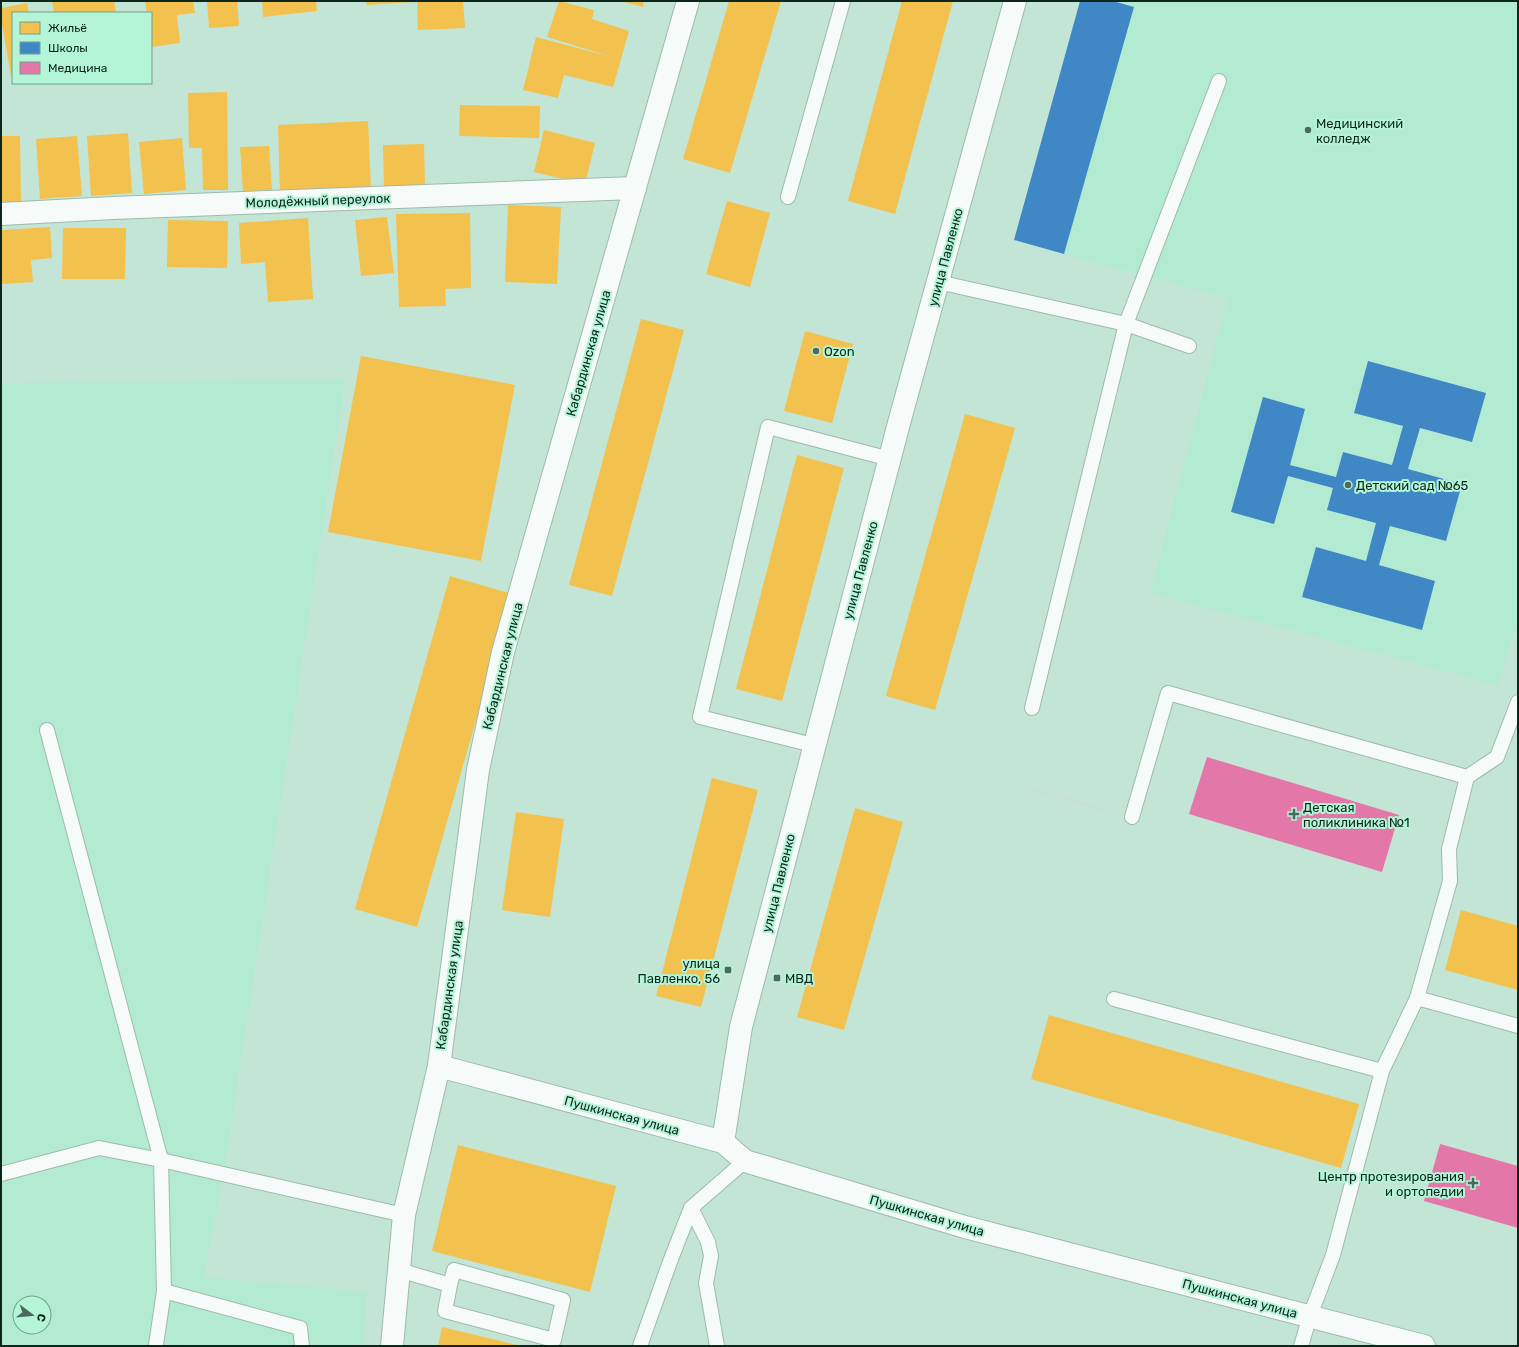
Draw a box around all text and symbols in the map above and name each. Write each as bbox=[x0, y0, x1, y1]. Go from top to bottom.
legend bbox=[12, 12, 152, 84]
text: Жильё bbox=[48, 21, 87, 35]
text: Школы bbox=[48, 41, 88, 55]
text: Медицина bbox=[48, 61, 107, 75]
place label: Медицинский колледж bbox=[1316, 116, 1403, 146]
marker: Медицинский колледж bbox=[1303, 125, 1313, 135]
street label: Молодёжный переулок bbox=[245, 190, 391, 211]
street label: улица Павленко bbox=[925, 206, 966, 308]
street label: Кабардинская улица bbox=[563, 288, 614, 418]
place label: Ozon bbox=[824, 344, 855, 359]
marker: Ozon bbox=[811, 346, 821, 356]
place label: Детский сад №65 bbox=[1356, 478, 1469, 493]
marker: Детский сад №65 bbox=[1343, 480, 1353, 490]
street label: улица Павленко bbox=[840, 519, 881, 621]
street label: Кабардинская улица bbox=[479, 601, 526, 731]
place label: Детская поликлиника №1 bbox=[1303, 800, 1410, 830]
marker: Детская поликлиника №1 bbox=[1288, 808, 1300, 820]
street label: улица Павленко bbox=[759, 832, 798, 934]
street label: Кабардинская улица bbox=[433, 919, 466, 1051]
place label: улица Павленко, 56 bbox=[638, 956, 720, 986]
marker: улица Павленко, 56 bbox=[723, 965, 733, 975]
place label: МВД bbox=[785, 971, 813, 986]
marker: МВД bbox=[772, 973, 782, 983]
street label: Пушкинская улица bbox=[563, 1093, 681, 1138]
place label: Центр протезирования и ортопедии bbox=[1318, 1169, 1464, 1199]
marker: Центр протезирования и ортопедии bbox=[1467, 1177, 1479, 1189]
street label: Пушкинская улица bbox=[868, 1192, 986, 1239]
street label: Пушкинская улица bbox=[1181, 1276, 1299, 1321]
north arrow bbox=[12, 1295, 52, 1335]
text: С bbox=[34, 1312, 48, 1323]

